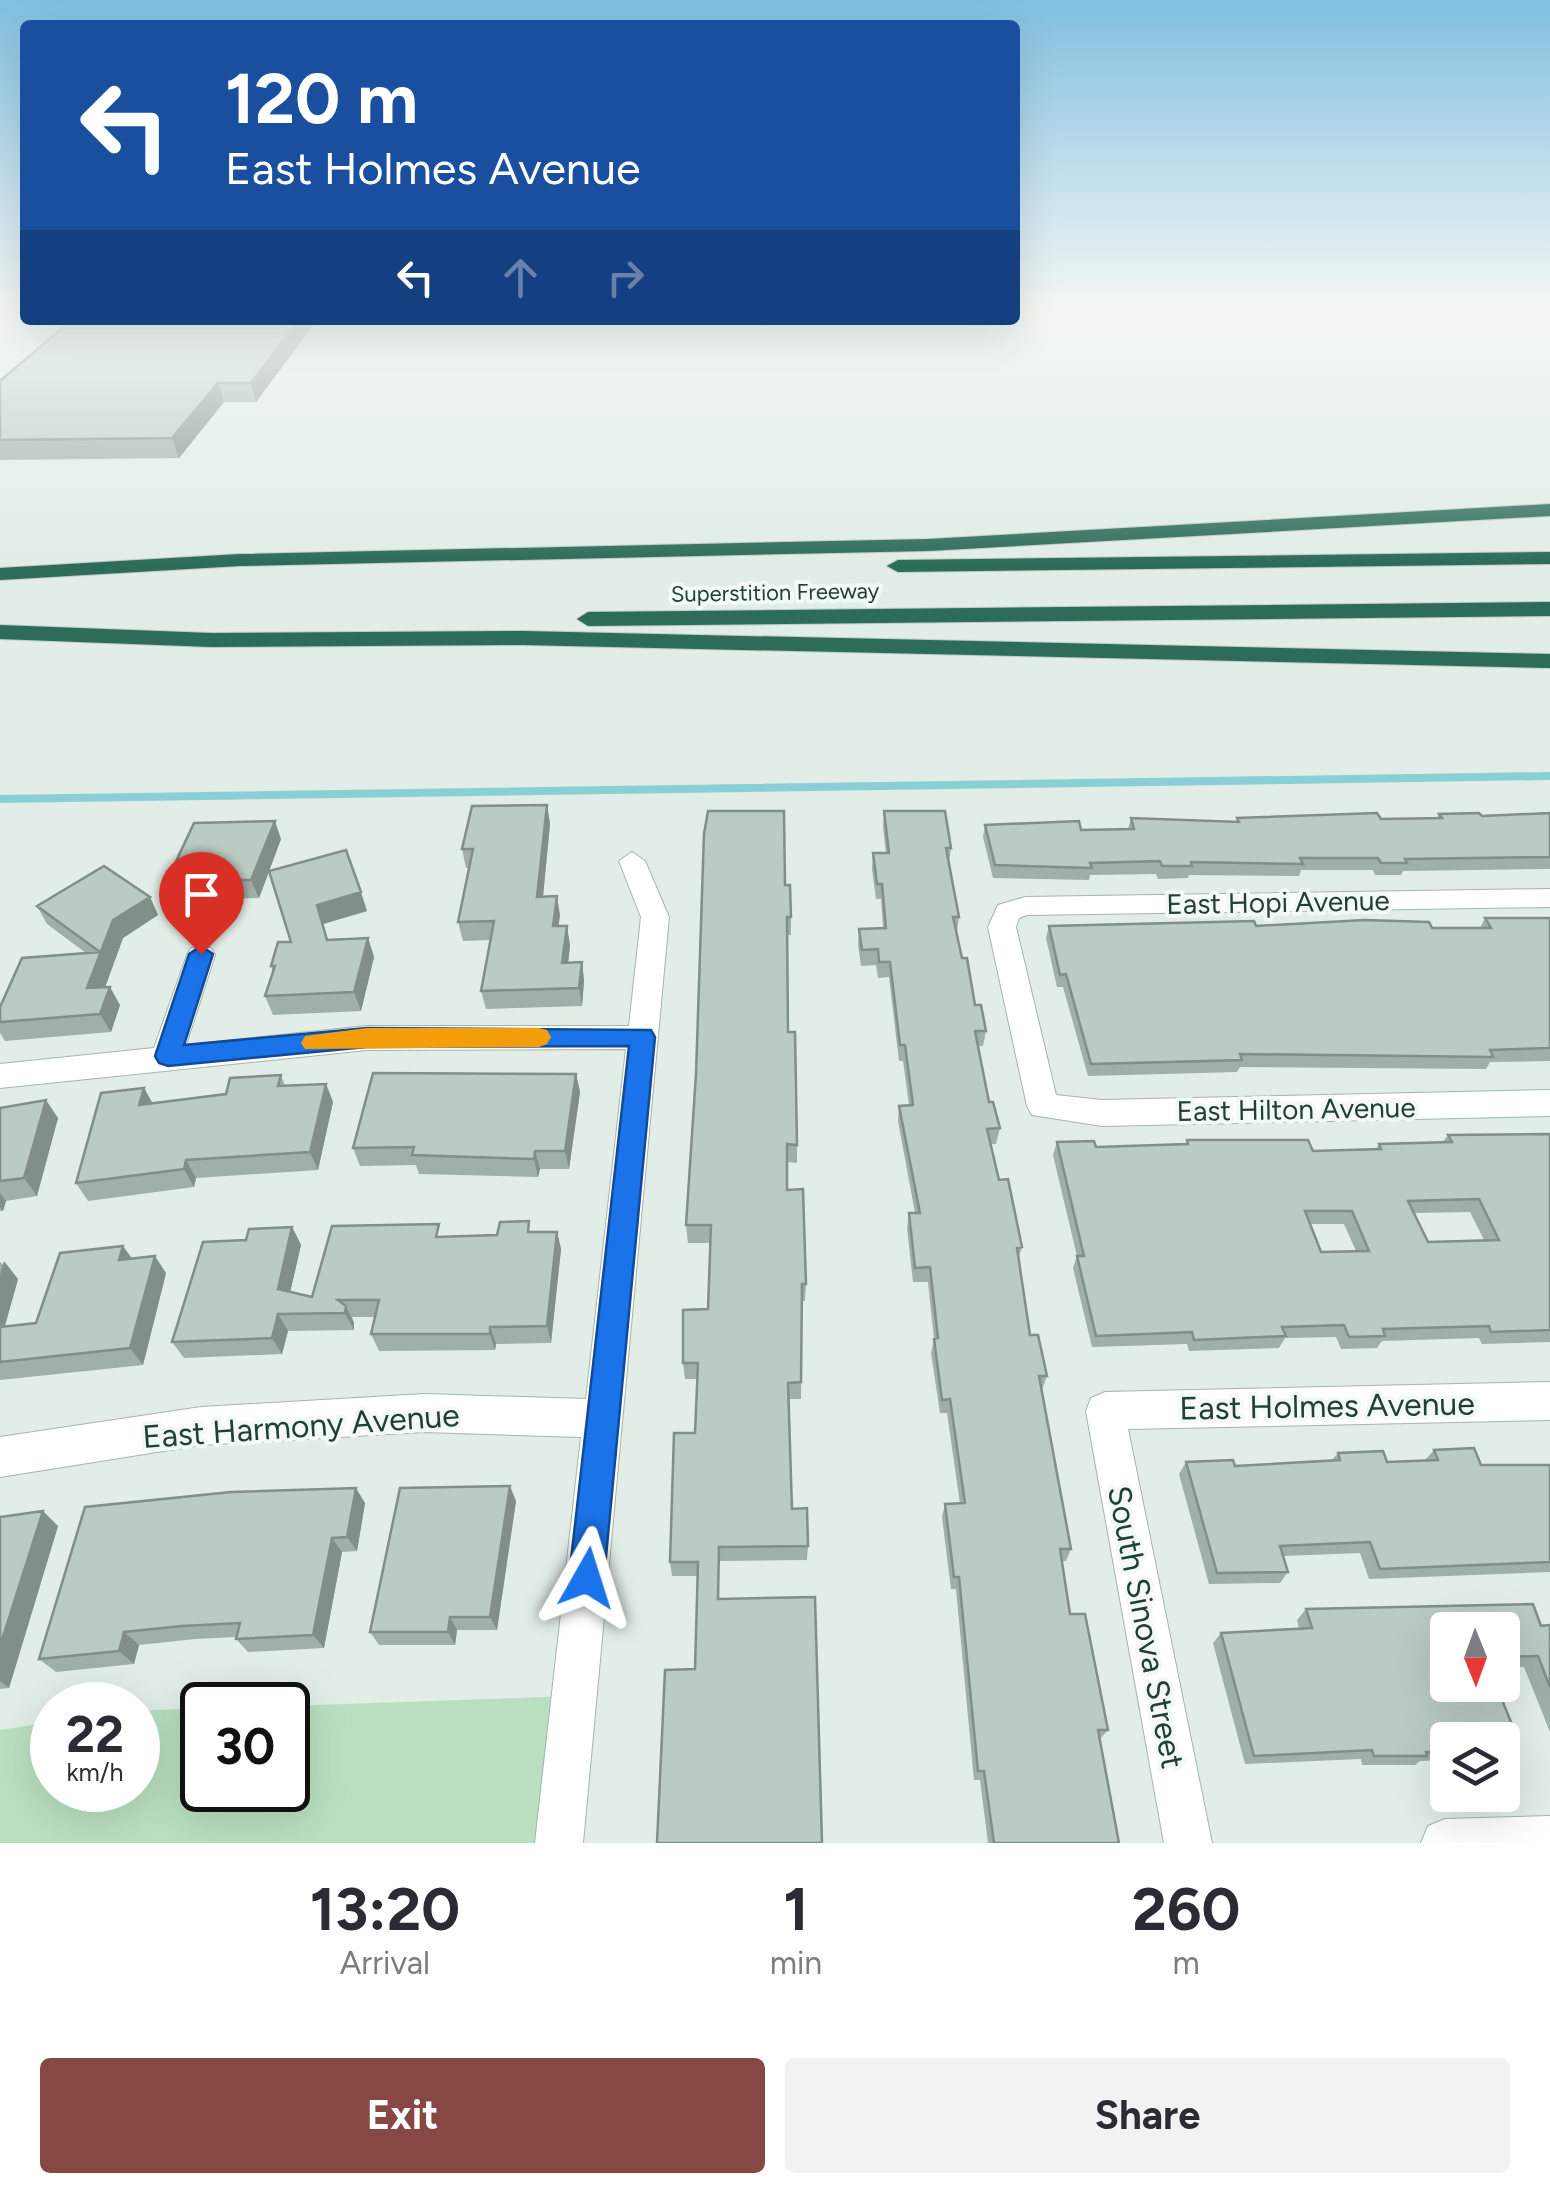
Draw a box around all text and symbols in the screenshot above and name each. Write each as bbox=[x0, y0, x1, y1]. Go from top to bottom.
text: 120 m bbox=[225, 56, 418, 141]
icon: left bbox=[60, 60, 190, 190]
text: East Holmes Avenue bbox=[225, 141, 641, 195]
icon: left bbox=[388, 250, 443, 305]
icon: ahead bbox=[493, 250, 548, 305]
icon: right bbox=[598, 250, 653, 305]
street label: Superstition Freeway bbox=[671, 577, 880, 608]
pin bbox=[159, 852, 244, 955]
icon: arrive bbox=[174, 867, 229, 922]
street label: East Hopi Avenue bbox=[1166, 883, 1390, 921]
street label: East Hilton Avenue bbox=[1176, 1090, 1416, 1128]
street label: East Holmes Avenue bbox=[1179, 1384, 1475, 1428]
street label: East Harmony Avenue bbox=[141, 1396, 461, 1456]
street label: South Sinova Street bbox=[1100, 1482, 1192, 1772]
position arrow bbox=[535, 1526, 639, 1630]
north arrow bbox=[1430, 1612, 1520, 1702]
map controls bbox=[1430, 1612, 1520, 1812]
speed limit sign: 30 bbox=[180, 1682, 310, 1812]
text: 22 bbox=[66, 1704, 124, 1765]
button: layers bbox=[1430, 1722, 1520, 1812]
text: km/h bbox=[66, 1757, 124, 1787]
text: 13:20 bbox=[310, 1873, 460, 1945]
text: 1 bbox=[783, 1873, 809, 1945]
text: 260 bbox=[1132, 1873, 1240, 1945]
text: Arrival bbox=[340, 1944, 430, 1982]
text: min bbox=[770, 1944, 822, 1982]
text: m bbox=[1173, 1944, 1200, 1982]
button: Exit bbox=[40, 2058, 765, 2173]
button: Share bbox=[785, 2058, 1510, 2173]

